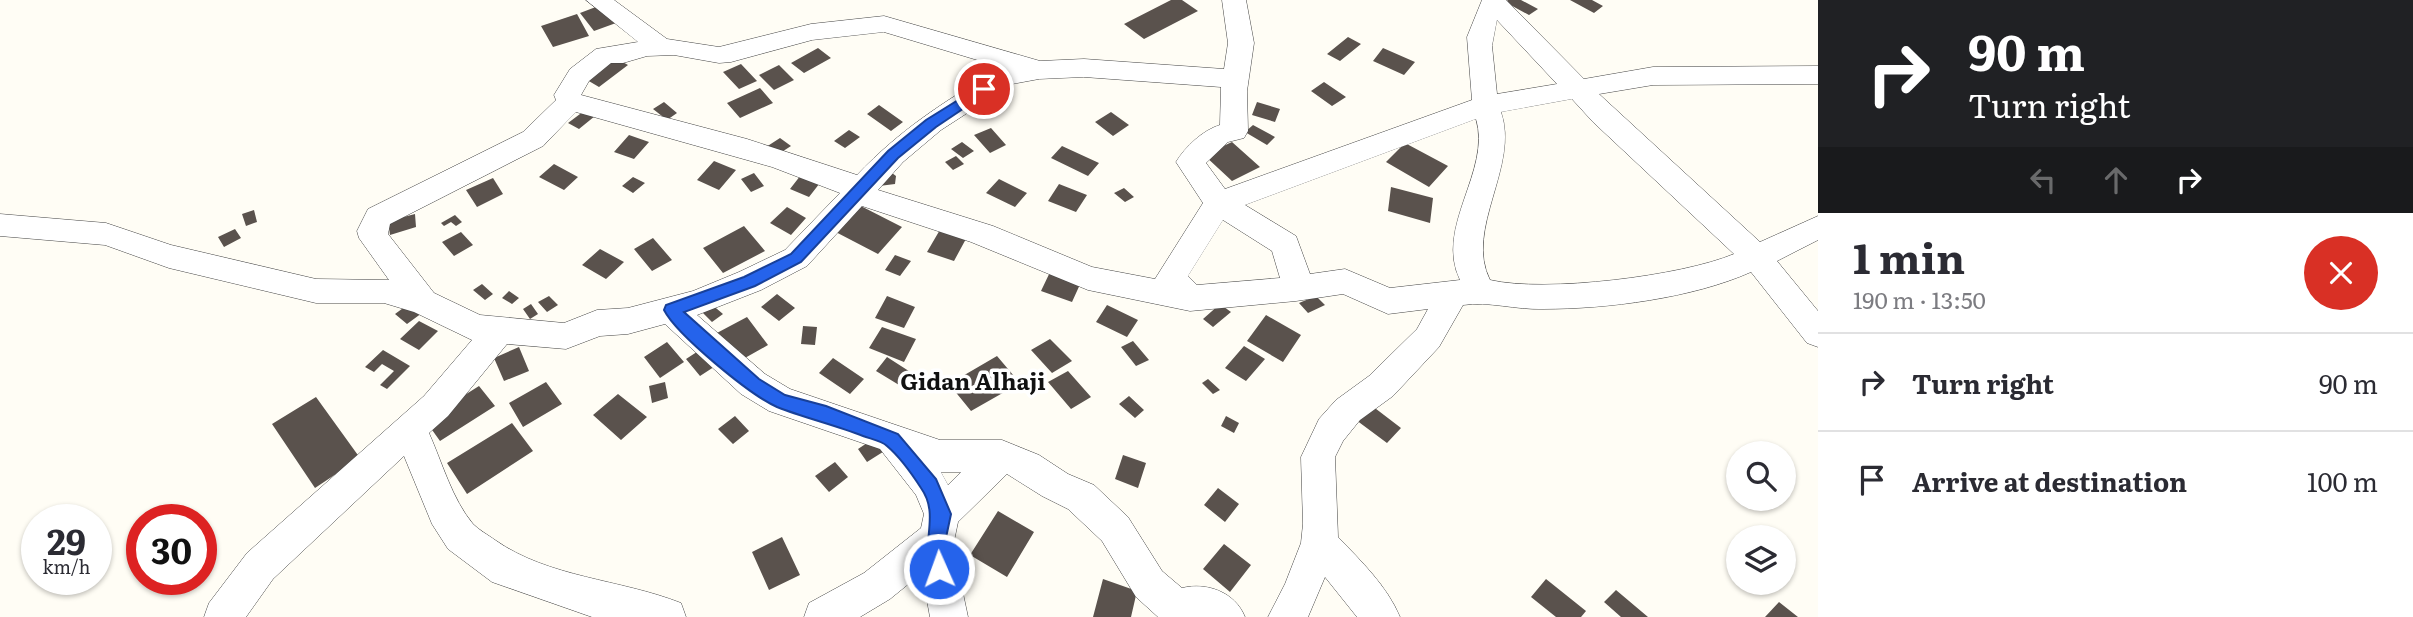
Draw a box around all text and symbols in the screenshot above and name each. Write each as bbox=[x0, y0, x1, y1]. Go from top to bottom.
text: 90 m bbox=[1968, 13, 2085, 86]
icon: right bbox=[1853, 28, 1944, 119]
pin bbox=[954, 59, 1014, 119]
icon: arrive bbox=[965, 70, 1003, 108]
text: Turn right bbox=[1968, 80, 2130, 128]
icon: left bbox=[2024, 161, 2062, 199]
icon: ahead bbox=[2097, 161, 2135, 199]
icon: right bbox=[2170, 161, 2208, 199]
text: 1 min bbox=[1853, 225, 1965, 287]
button: close bbox=[2304, 236, 2378, 310]
text: 190 m · 13:50 bbox=[1853, 282, 1986, 316]
district label: Gidan Alhaji bbox=[900, 363, 1046, 397]
icon: right bbox=[1853, 363, 1891, 401]
text: Turn right bbox=[1912, 363, 2054, 402]
text: 90 m bbox=[2319, 363, 2378, 402]
map controls bbox=[1726, 441, 1796, 595]
button: search bbox=[1726, 441, 1796, 511]
icon: arrive bbox=[1853, 461, 1891, 499]
text: Arrive at destination bbox=[1912, 461, 2187, 500]
text: 100 m bbox=[2307, 461, 2378, 500]
speed limit sign: 30 bbox=[126, 504, 217, 595]
text: 29 bbox=[47, 514, 86, 566]
button: layers bbox=[1726, 525, 1796, 595]
position arrow bbox=[902, 532, 976, 606]
text: km/h bbox=[43, 553, 90, 580]

